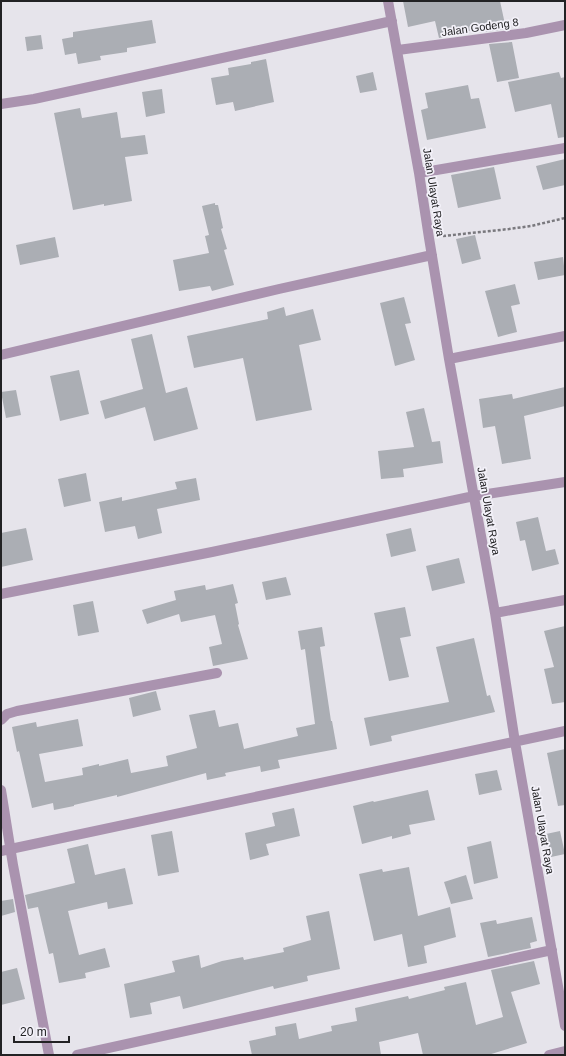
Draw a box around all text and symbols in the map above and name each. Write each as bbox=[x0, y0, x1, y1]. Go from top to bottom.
street label: Jalan Godeng 8 bbox=[441, 16, 519, 38]
street label: Jalan Ulayat Raya bbox=[421, 147, 447, 238]
street label: Jalan Ulayat Raya bbox=[475, 466, 503, 557]
street label: Jalan Ulayat Raya bbox=[529, 785, 557, 876]
scale bar bbox=[14, 1018, 69, 1044]
text: 20 m bbox=[20, 1025, 47, 1039]

